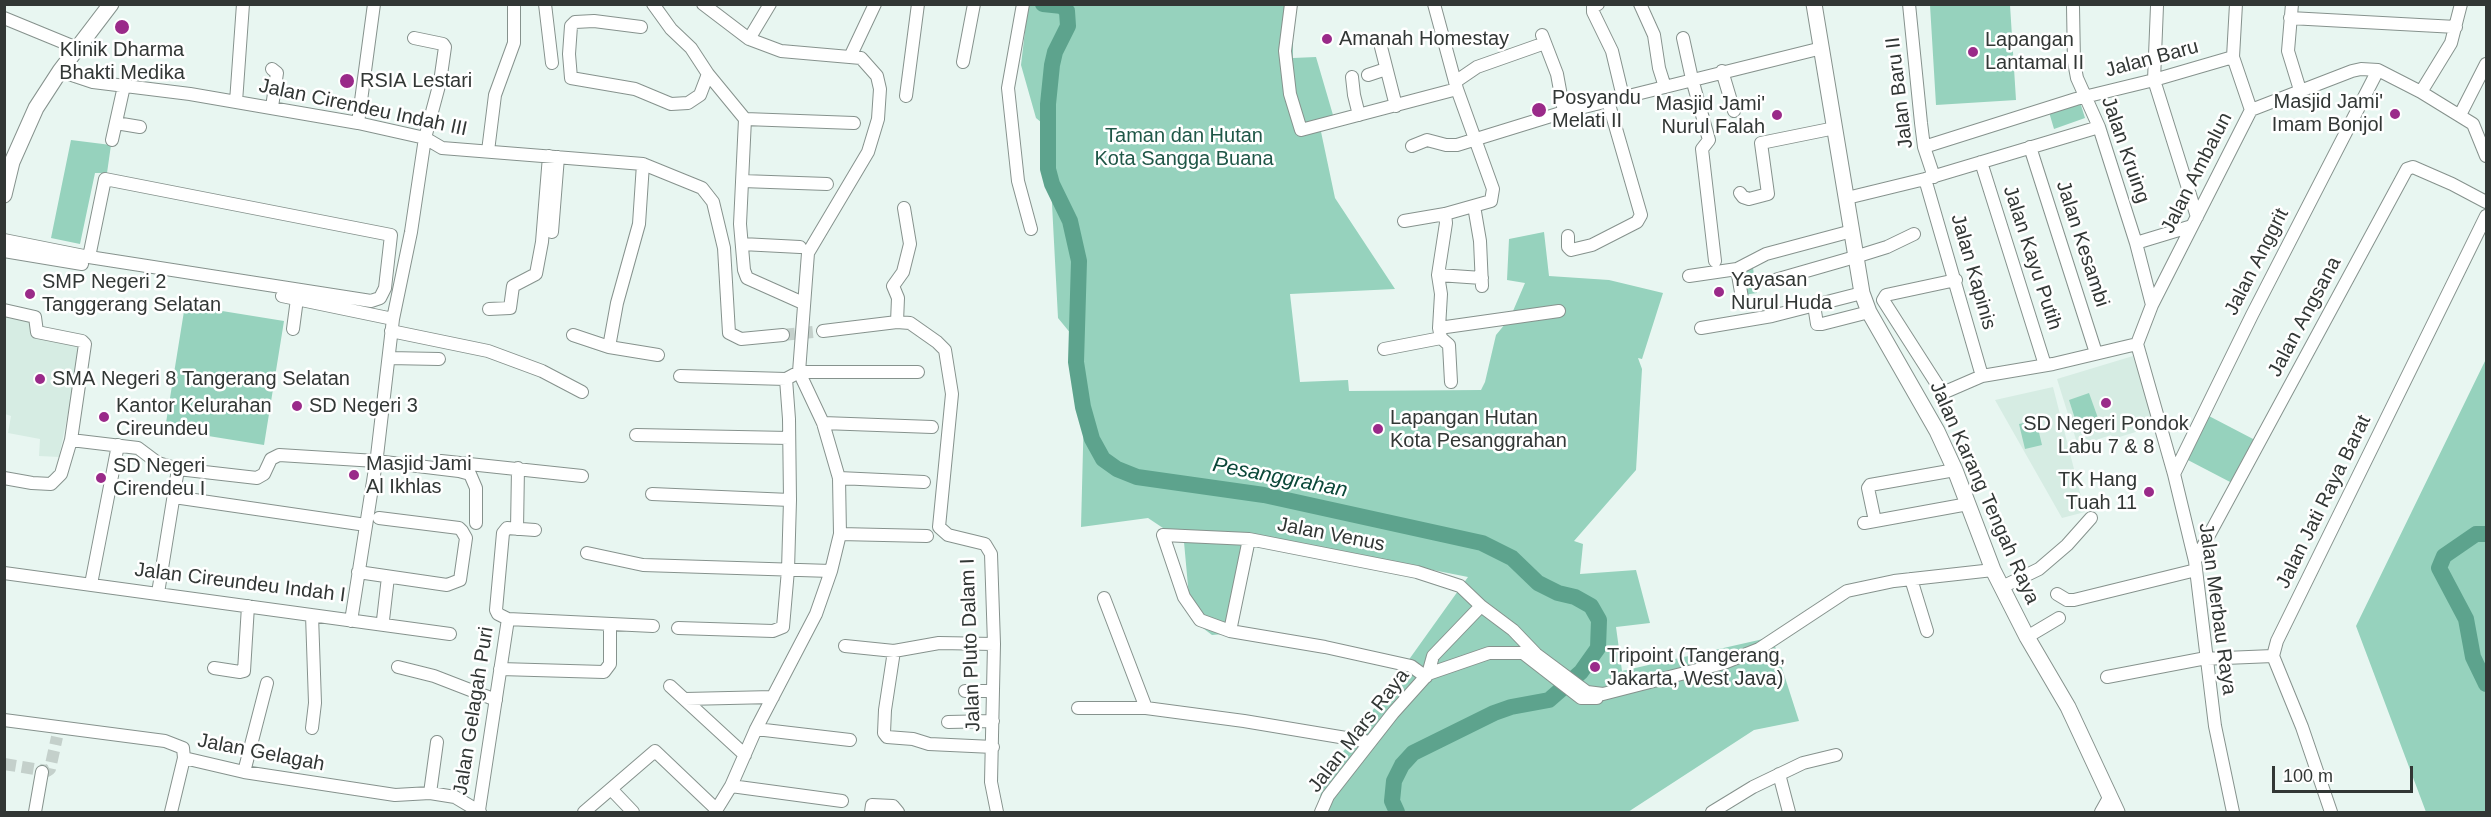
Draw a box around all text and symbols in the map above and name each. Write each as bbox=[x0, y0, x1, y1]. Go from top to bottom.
marker: Klinik Dharma Bhakti Medika bbox=[113, 18, 131, 36]
place label: Amanah Homestay bbox=[1339, 27, 1509, 51]
place label: Lapangan Lantamal II bbox=[1985, 28, 2084, 75]
marker: Amanah Homestay bbox=[1320, 32, 1334, 46]
street label: Jalan Baru bbox=[2103, 35, 2201, 83]
street label: Jalan Baru II bbox=[1881, 36, 1919, 150]
place label: Klinik Dharma Bhakti Medika bbox=[59, 38, 185, 85]
marker: Lapangan Lantamal II bbox=[1966, 45, 1980, 59]
place label: RSIA Lestari bbox=[360, 69, 472, 93]
marker: RSIA Lestari bbox=[338, 72, 356, 90]
street label: Jalan Cirendeu Indah III bbox=[257, 74, 469, 142]
place label: Posyandu Melati II bbox=[1552, 86, 1641, 133]
place label: Masjid Jami' Imam Bonjol bbox=[2272, 90, 2383, 137]
place label: Masjid Jami' Nurul Falah bbox=[1656, 92, 1765, 139]
street label: Jalan Kruing bbox=[2096, 94, 2154, 206]
marker: Posyandu Melati II bbox=[1530, 101, 1548, 119]
marker: Masjid Jami' Imam Bonjol bbox=[2388, 107, 2402, 121]
marker: Masjid Jami' Nurul Falah bbox=[1770, 108, 1784, 122]
street label: Jalan Ambalun bbox=[2156, 109, 2238, 237]
park label: Taman dan Hutan Kota Sangga Buana bbox=[1094, 124, 1274, 171]
street label: Jalan Kesambi bbox=[2050, 178, 2114, 310]
street label: Jalan Kayu Putih bbox=[1997, 183, 2067, 333]
street label: Jalan Anggrit bbox=[2220, 205, 2294, 319]
street label: Jalan Kapinis bbox=[1945, 212, 2001, 332]
street label: Jalan Angsana bbox=[2263, 253, 2347, 381]
place label: Yayasan Nurul Huda bbox=[1731, 268, 1832, 315]
place label: SMP Negeri 2 Tanggerang Selatan bbox=[42, 270, 221, 317]
marker: Yayasan Nurul Huda bbox=[1712, 285, 1726, 299]
marker: SMP Negeri 2 Tanggerang Selatan bbox=[23, 287, 37, 301]
place label: SMA Negeri 8 Tangerang Selatan bbox=[52, 367, 350, 391]
marker: SMA Negeri 8 Tangerang Selatan bbox=[33, 372, 47, 386]
street label: Jalan Karang Tengah Raya bbox=[1924, 378, 2044, 608]
place label: Kantor Kelurahan Cireundeu bbox=[116, 394, 272, 441]
place label: SD Negeri 3 bbox=[309, 394, 418, 418]
marker: SD Negeri Pondok Labu 7 & 8 bbox=[2099, 396, 2113, 410]
marker: SD Negeri 3 bbox=[290, 399, 304, 413]
place label: Lapangan Hutan Kota Pesanggrahan bbox=[1390, 406, 1567, 453]
marker: Kantor Kelurahan Cireundeu bbox=[97, 410, 111, 424]
street label: Jalan Jati Raya Barat bbox=[2272, 411, 2376, 593]
place label: SD Negeri Pondok Labu 7 & 8 bbox=[2023, 412, 2189, 459]
marker: Lapangan Hutan Kota Pesanggrahan bbox=[1371, 422, 1385, 436]
place label: Masjid Jami Al Ikhlas bbox=[366, 452, 472, 499]
water label: Pesanggrahan bbox=[1211, 453, 1349, 503]
place label: SD Negeri Cirendeu I bbox=[113, 454, 205, 501]
marker: Masjid Jami Al Ikhlas bbox=[347, 468, 361, 482]
place label: TK Hang Tuah 11 bbox=[2058, 468, 2137, 515]
marker: SD Negeri Cirendeu I bbox=[94, 471, 108, 485]
marker: TK Hang Tuah 11 bbox=[2142, 485, 2156, 499]
street label: Jalan Venus bbox=[1275, 513, 1387, 557]
street label: Jalan Merbau Raya bbox=[2193, 521, 2241, 697]
street label: Jalan Cireundeu Indah I bbox=[133, 558, 347, 608]
street label: Jalan Pluto Dalam I bbox=[956, 558, 986, 732]
street label: Jalan Gelagah Puri bbox=[449, 625, 499, 797]
place label: Tripoint (Tangerang, Jakarta, West Java) bbox=[1607, 644, 1785, 691]
marker: Tripoint (Tangerang, Jakarta, West Java) bbox=[1588, 660, 1602, 674]
street label: Jalan Mars Raya bbox=[1303, 664, 1415, 798]
street label: Jalan Gelagah bbox=[195, 729, 327, 777]
scale bar bbox=[2275, 754, 2416, 792]
text: 100 m bbox=[2283, 766, 2333, 786]

